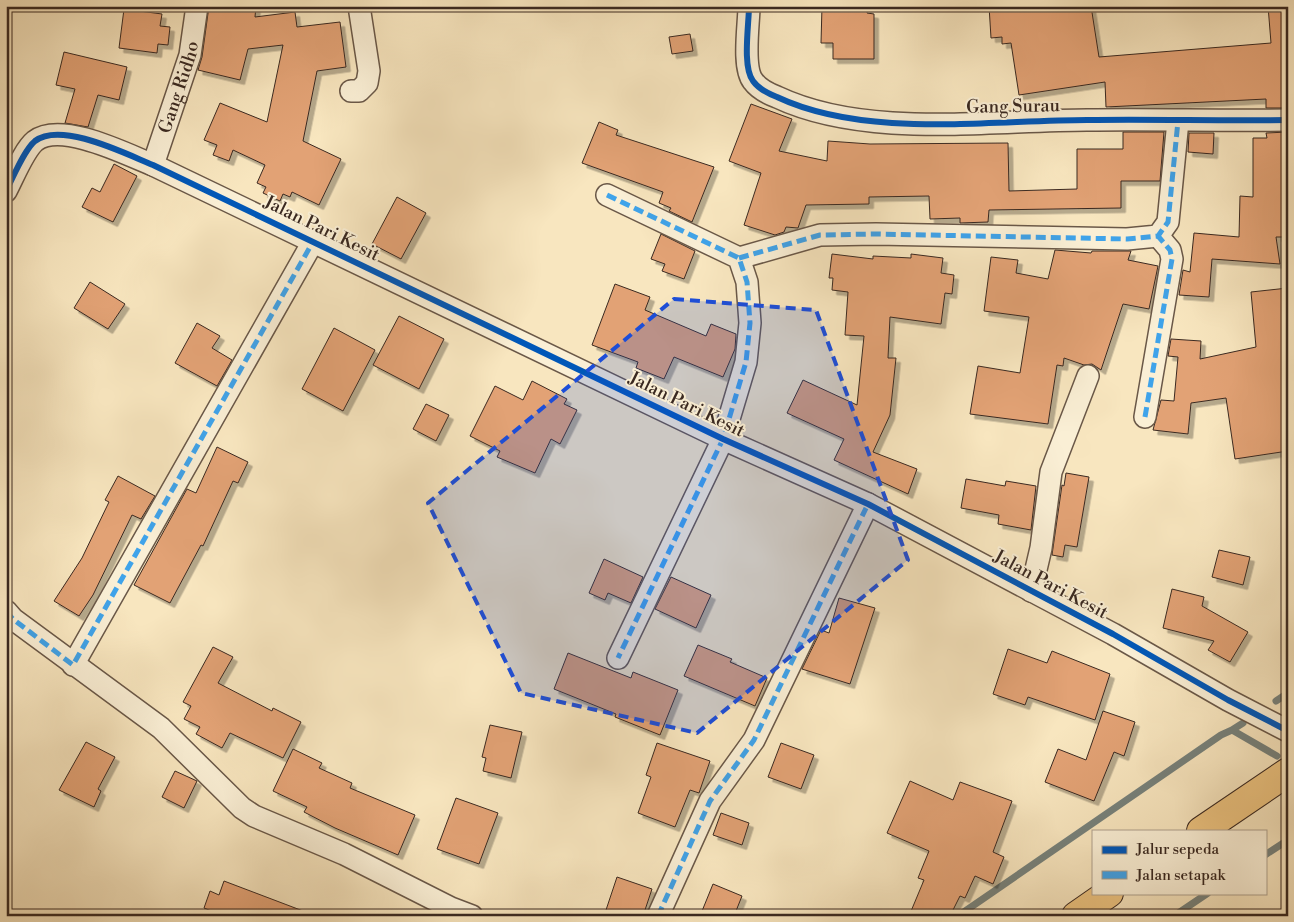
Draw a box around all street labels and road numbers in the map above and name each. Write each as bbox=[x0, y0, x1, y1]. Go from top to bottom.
street label: Gang Ridho bbox=[153, 40, 204, 136]
street label: Gang Surau bbox=[966, 94, 1061, 119]
street label: Jalan Pari Kesit bbox=[259, 190, 384, 267]
street label: Jalan Pari Kesit bbox=[624, 366, 749, 443]
street label: Jalan Pari Kesit bbox=[989, 544, 1112, 624]

